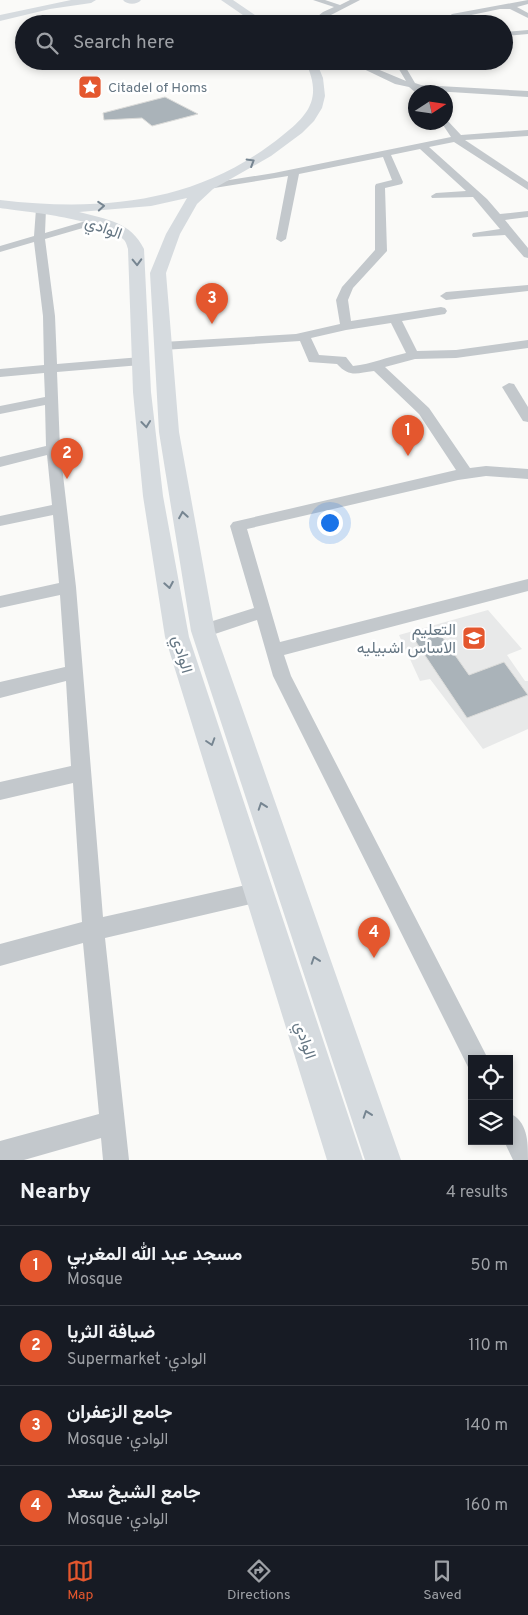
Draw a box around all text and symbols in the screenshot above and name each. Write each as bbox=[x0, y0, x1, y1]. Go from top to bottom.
search box bbox=[15, 15, 513, 70]
icon: search bbox=[33, 29, 61, 57]
text: Search here bbox=[73, 31, 175, 55]
place icon: Citadel of Homs bbox=[77, 74, 103, 100]
place label: Citadel of Homs bbox=[108, 80, 207, 97]
north arrow bbox=[408, 85, 453, 130]
one-way arrow bbox=[245, 159, 254, 169]
one-way arrow bbox=[97, 201, 105, 212]
street label: الوادي bbox=[81, 213, 125, 247]
one-way arrow bbox=[131, 258, 142, 266]
pin: 3 bbox=[196, 283, 228, 324]
pin: 1 bbox=[392, 415, 424, 456]
one-way arrow bbox=[140, 421, 151, 429]
pin: 2 bbox=[51, 438, 83, 479]
your location bbox=[317, 510, 343, 536]
one-way arrow bbox=[179, 511, 189, 520]
one-way arrow bbox=[163, 581, 173, 589]
place label: التعلیم الاساس اشبیلیه bbox=[357, 621, 456, 659]
school or university icon: التعلیم الاساس اشبیلیه bbox=[461, 625, 487, 651]
street label: الوادي bbox=[164, 633, 196, 676]
one-way arrow bbox=[205, 737, 215, 745]
one-way arrow bbox=[258, 803, 268, 811]
pin: 4 bbox=[358, 917, 390, 958]
one-way arrow bbox=[311, 956, 321, 965]
street label: الوادي bbox=[287, 1019, 319, 1062]
map controls bbox=[468, 1055, 513, 1145]
button: locate bbox=[468, 1055, 513, 1100]
button: layers bbox=[468, 1100, 513, 1145]
one-way arrow bbox=[363, 1110, 373, 1119]
text: Nearby bbox=[20, 1179, 91, 1206]
text: 4 results bbox=[446, 1183, 508, 1203]
text: مسجد عبد الله المغربي bbox=[67, 1243, 242, 1267]
text: 1 bbox=[33, 1256, 39, 1276]
text: 50 m bbox=[471, 1256, 508, 1276]
text: Mosque bbox=[67, 1270, 123, 1290]
text: ضيافة الثريا bbox=[67, 1321, 155, 1345]
text: 2 bbox=[31, 1336, 41, 1356]
text: 110 m bbox=[468, 1336, 508, 1356]
text: Supermarket · الوادي bbox=[67, 1350, 206, 1370]
text: جامع الزعفران bbox=[67, 1401, 172, 1425]
text: 3 bbox=[31, 1416, 41, 1436]
text: 140 m bbox=[465, 1416, 508, 1436]
text: Mosque · الوادي bbox=[67, 1430, 168, 1450]
text: جامع الشيخ سعد bbox=[67, 1481, 201, 1505]
text: 4 bbox=[31, 1496, 41, 1516]
text: 160 m bbox=[465, 1496, 508, 1516]
text: Mosque · الوادي bbox=[67, 1510, 168, 1530]
tab: Map bbox=[66, 1557, 94, 1604]
tab: Directions bbox=[227, 1557, 291, 1604]
tab: Saved bbox=[423, 1557, 462, 1604]

